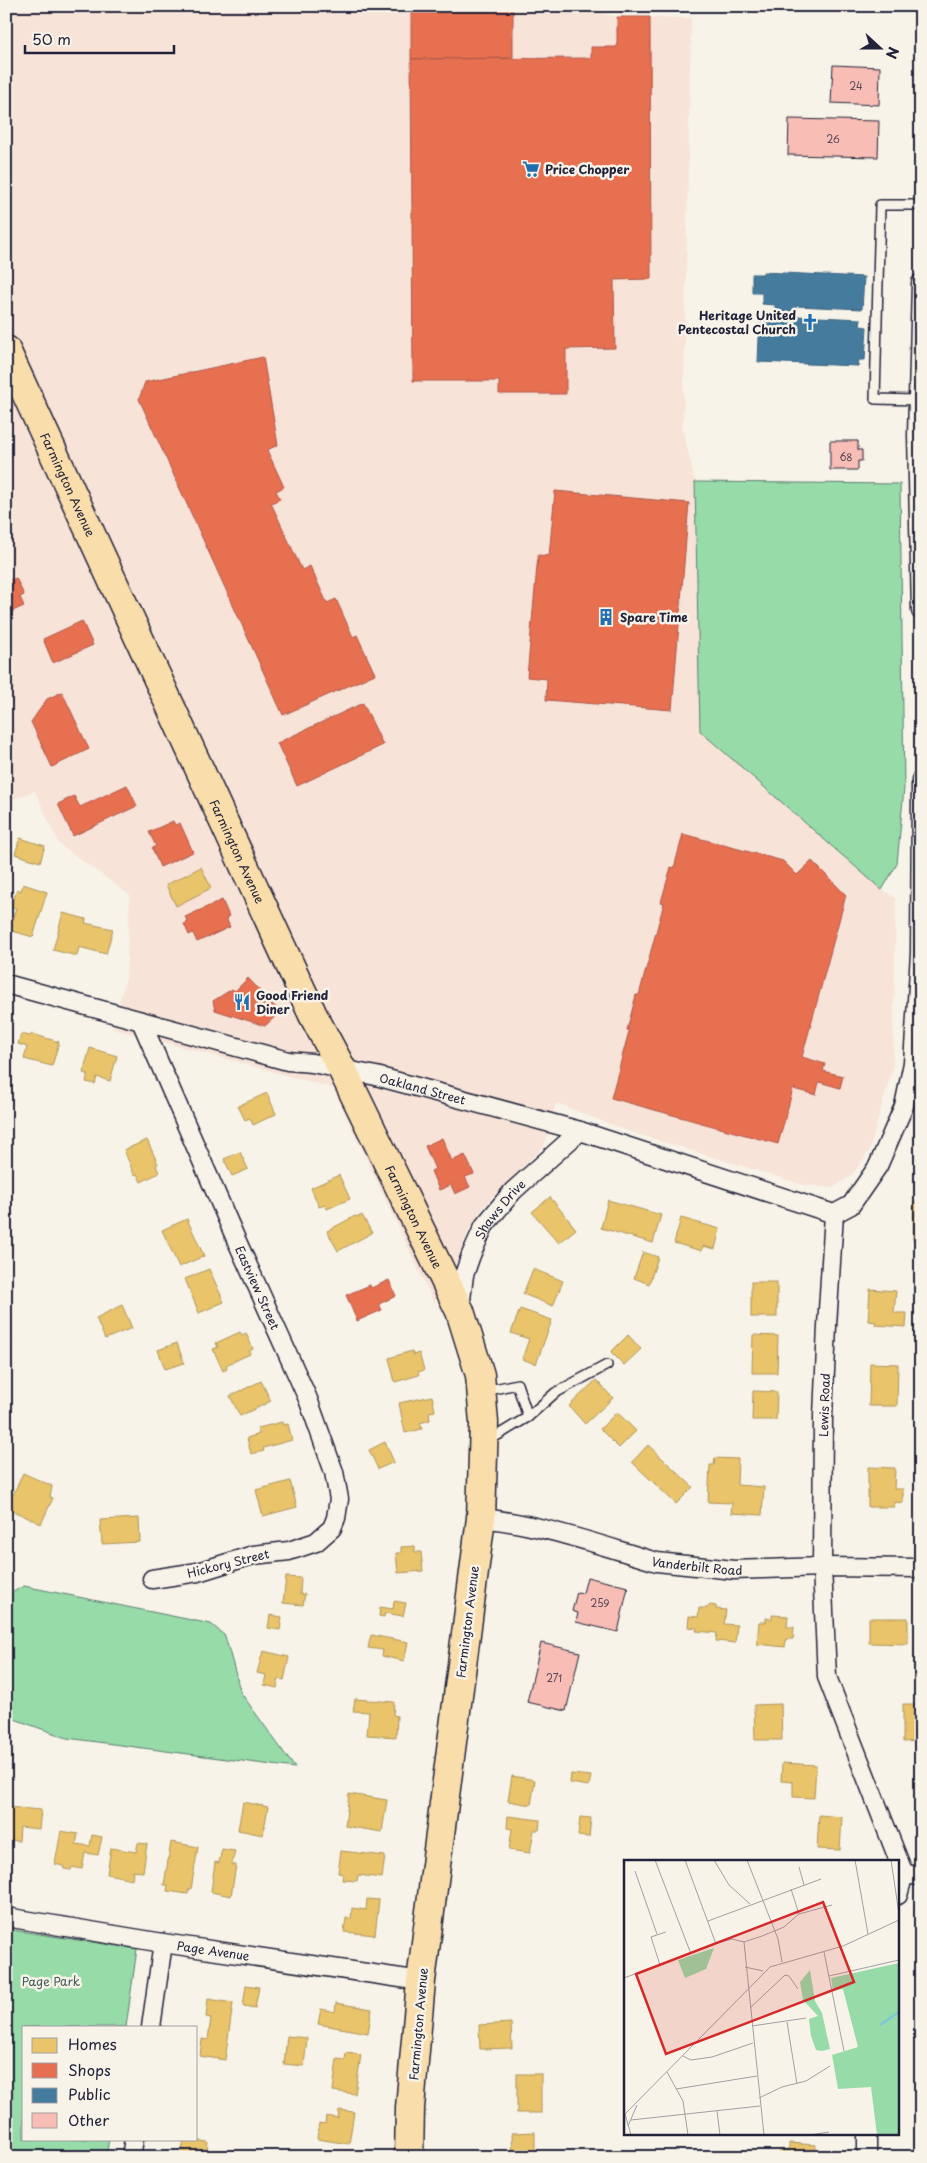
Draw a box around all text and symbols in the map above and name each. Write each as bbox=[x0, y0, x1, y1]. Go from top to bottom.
scale bar bbox=[25, 22, 174, 54]
north arrow bbox=[854, 22, 904, 72]
text: 50 m bbox=[32, 27, 71, 50]
text: N bbox=[881, 44, 904, 62]
house number: 24 bbox=[849, 78, 863, 93]
house number: 26 bbox=[826, 131, 840, 146]
supermarket icon: Price Chopper bbox=[521, 159, 541, 179]
place label: Price Chopper bbox=[545, 160, 630, 178]
place label: Heritage United Pentecostal Church bbox=[678, 306, 797, 338]
church icon: Heritage United Pentecostal Church bbox=[800, 312, 820, 332]
street label: Farmington Avenue bbox=[36, 429, 100, 540]
house number: 68 bbox=[839, 449, 853, 464]
building icon: Spare Time bbox=[596, 607, 616, 627]
place label: Spare Time bbox=[620, 608, 688, 626]
street label: Farmington Avenue bbox=[206, 796, 269, 907]
place label: Good Friend Diner bbox=[256, 986, 329, 1018]
restaurant icon: Good Friend Diner bbox=[232, 992, 252, 1012]
street label: Oakland Street bbox=[378, 1068, 468, 1109]
street label: Farmington Avenue bbox=[381, 1162, 447, 1272]
street label: Shaws Drive bbox=[470, 1175, 529, 1242]
street label: Eastview Street bbox=[231, 1243, 285, 1332]
street label: Lewis Road bbox=[814, 1373, 834, 1437]
street label: Hickory Street bbox=[185, 1544, 271, 1582]
street label: Vanderbilt Road bbox=[649, 1552, 743, 1579]
street label: Farmington Avenue bbox=[451, 1564, 483, 1679]
house number: 259 bbox=[590, 1595, 610, 1610]
house number: 271 bbox=[546, 1670, 562, 1685]
inset map bbox=[624, 1860, 900, 2136]
street label: Page Avenue bbox=[176, 1936, 251, 1965]
street label: Farmington Avenue bbox=[404, 1967, 432, 2081]
park label: Page Park bbox=[22, 1972, 80, 1990]
legend bbox=[22, 2026, 198, 2140]
text: Homes bbox=[68, 2032, 117, 2055]
text: Shops bbox=[68, 2058, 111, 2081]
text: Public bbox=[68, 2082, 111, 2105]
text: Other bbox=[68, 2108, 109, 2131]

